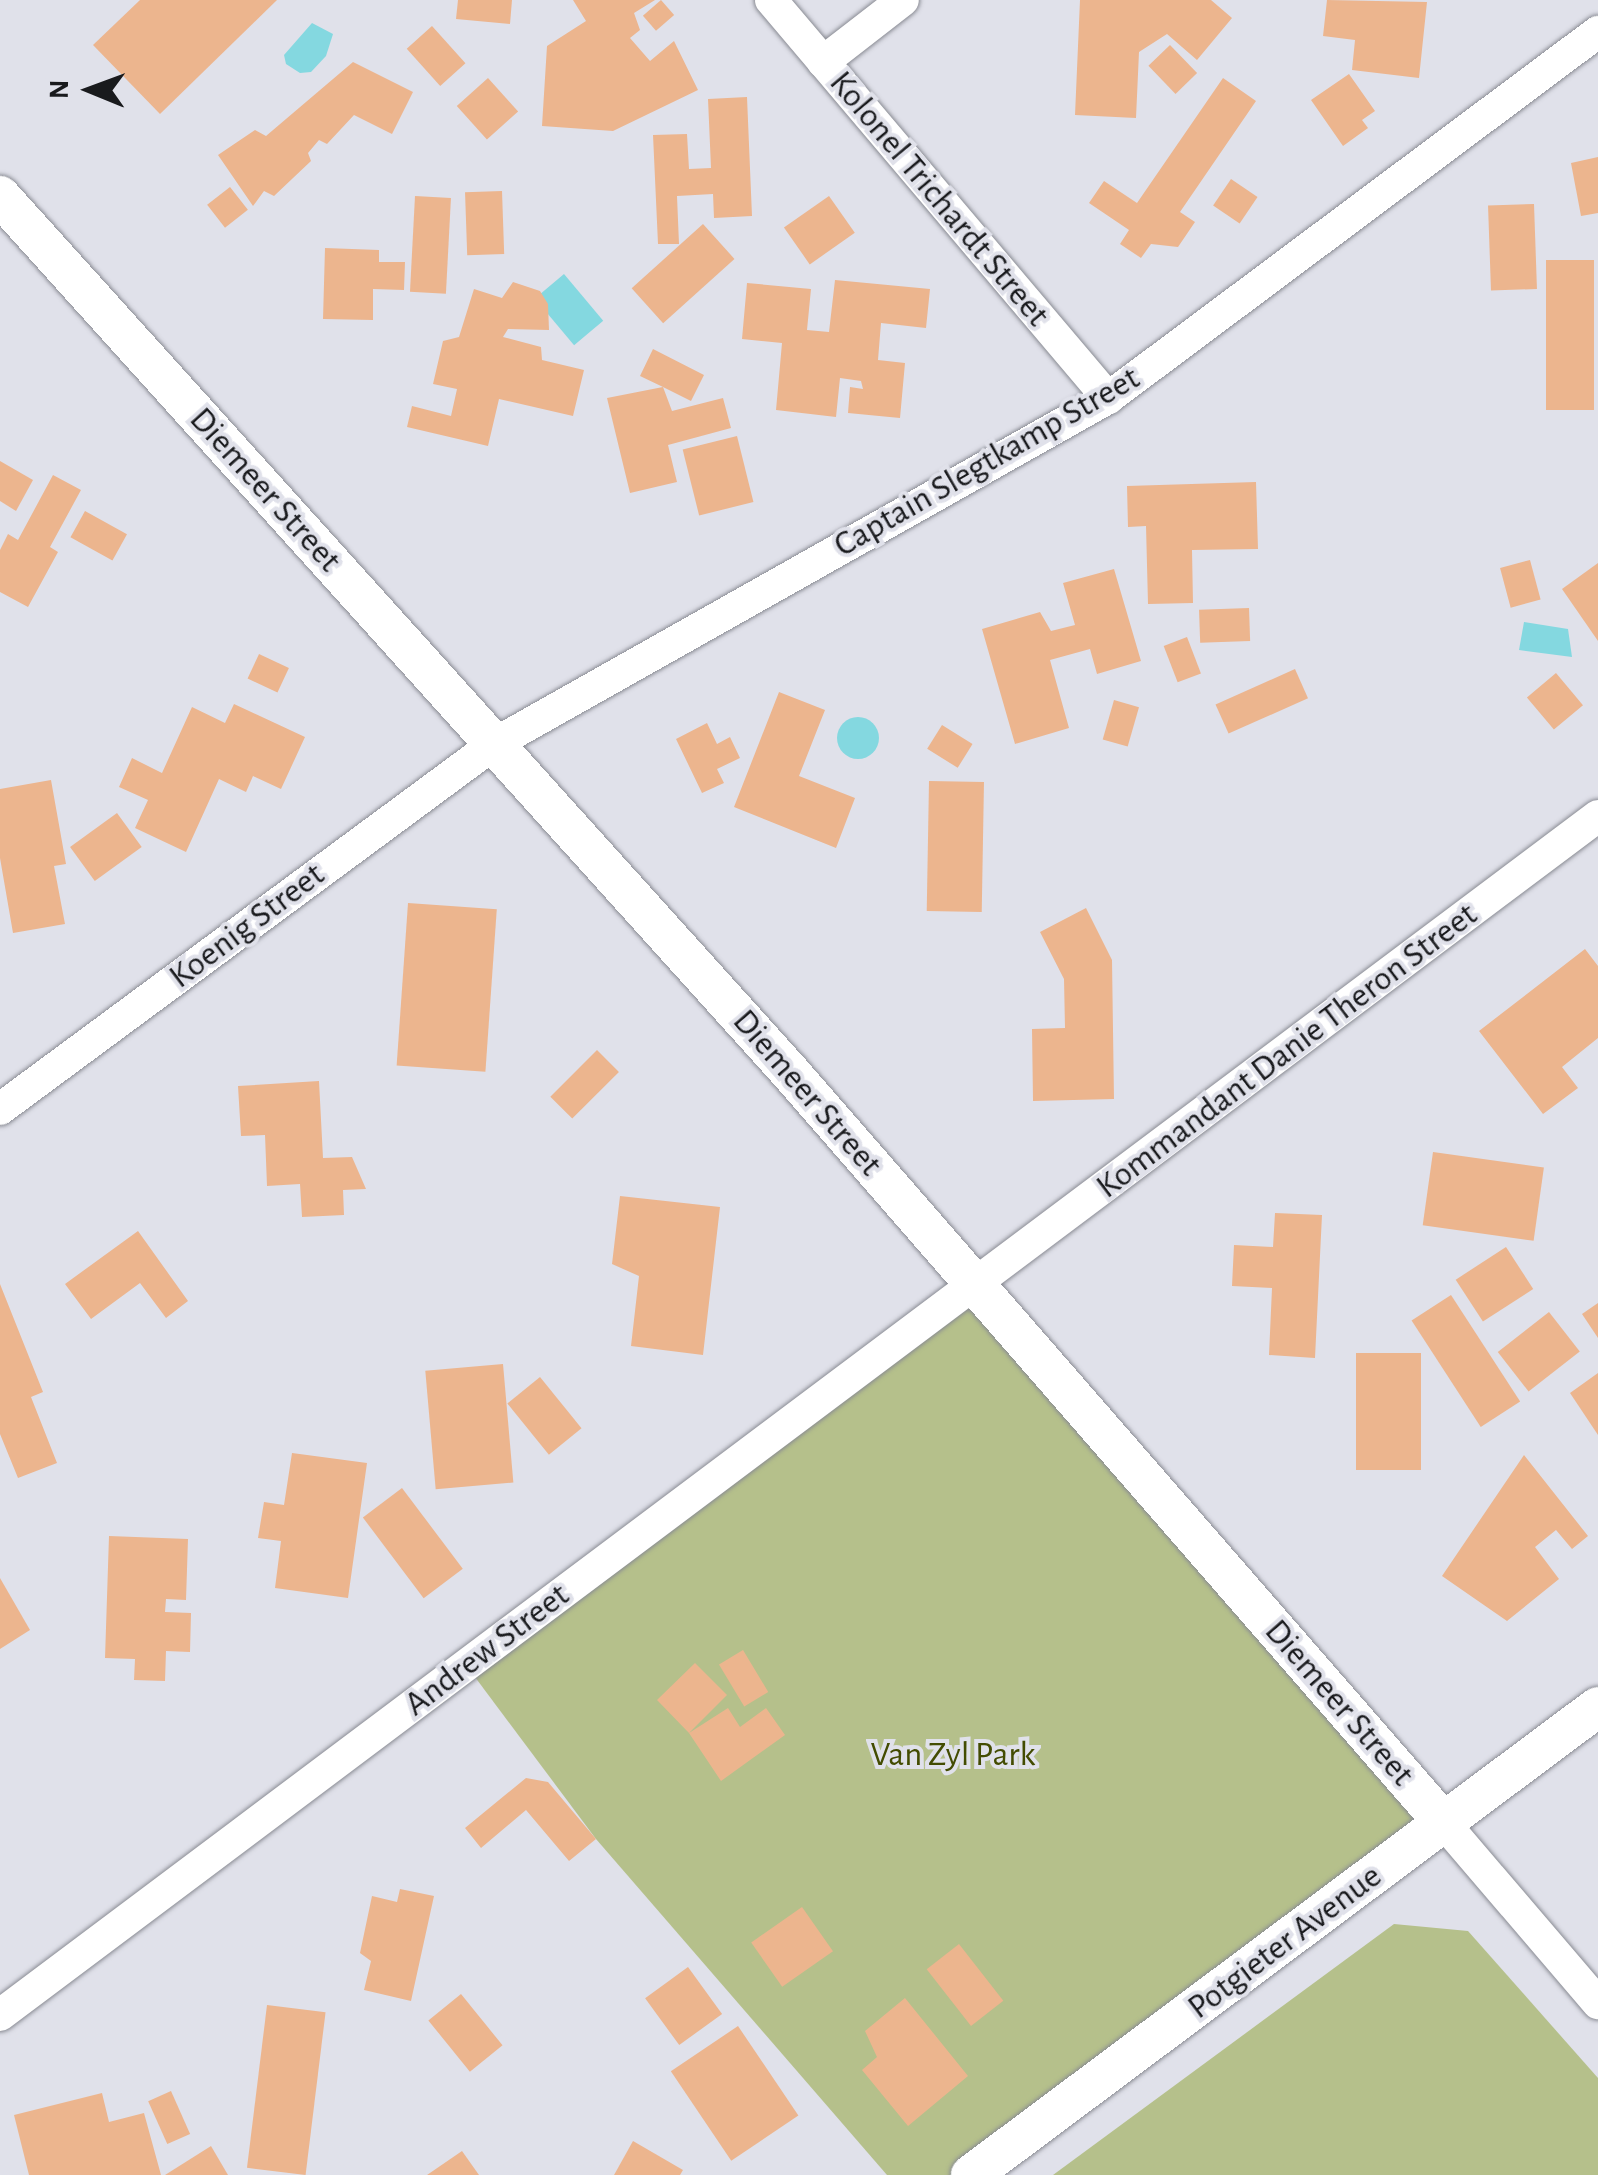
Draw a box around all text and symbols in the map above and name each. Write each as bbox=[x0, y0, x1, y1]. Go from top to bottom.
north arrow bbox=[40, 40, 140, 140]
street label: Kolonel Trichardt Street bbox=[820, 63, 1058, 335]
text: N bbox=[46, 79, 74, 99]
street label: Captain Slegtkamp Street bbox=[827, 357, 1147, 567]
street label: Diemeer Street bbox=[180, 399, 350, 581]
street label: Koenig Street bbox=[161, 854, 333, 998]
street label: Kommandant Danie Theron Street bbox=[1088, 894, 1486, 1208]
street label: Diemeer Street bbox=[723, 1001, 891, 1185]
street label: Andrew Street bbox=[396, 1574, 578, 1726]
street label: Diemeer Street bbox=[1255, 1611, 1423, 1795]
park label: Van Zyl Park bbox=[870, 1734, 1036, 1776]
street label: Potgieter Avenue bbox=[1180, 1855, 1390, 2029]

